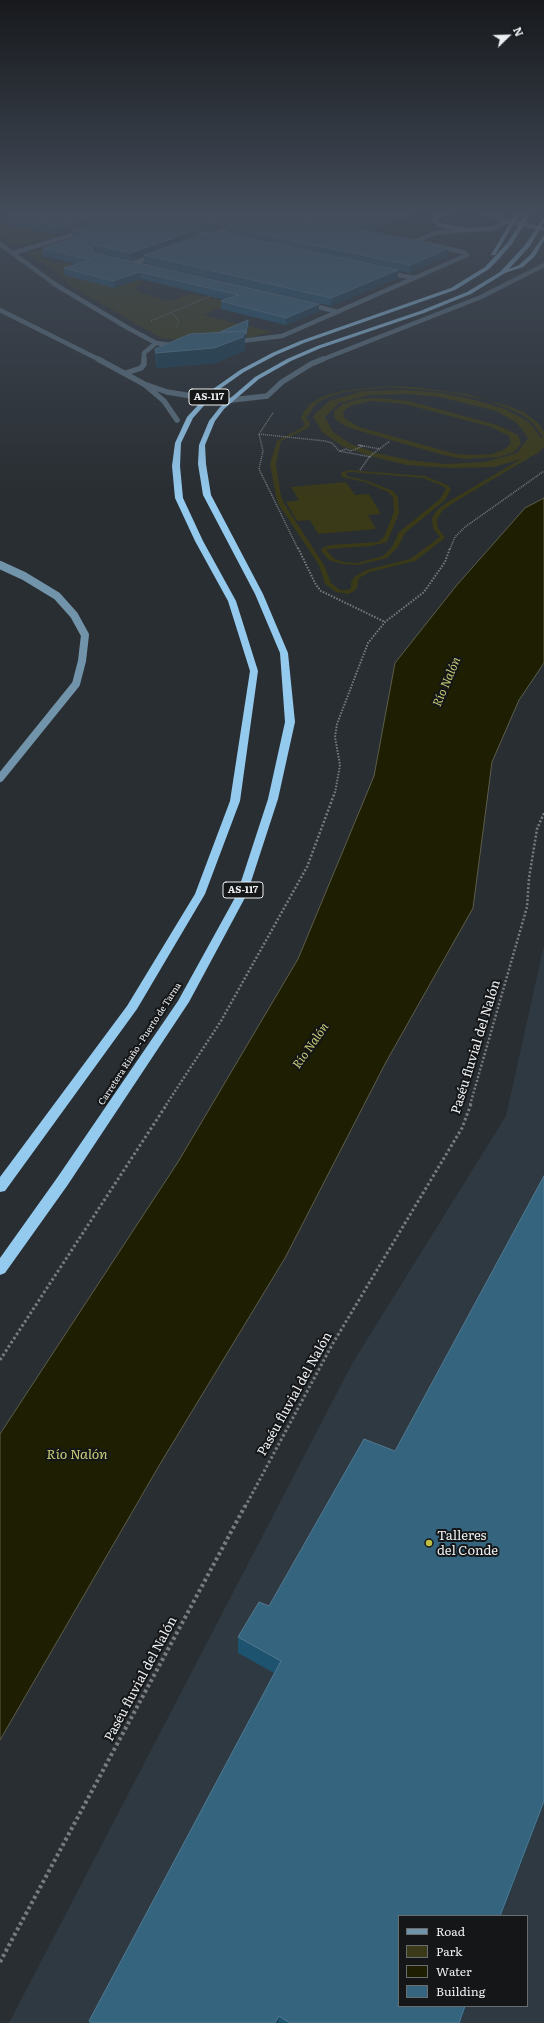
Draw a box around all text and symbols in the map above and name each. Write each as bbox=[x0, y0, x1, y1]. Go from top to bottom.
north arrow bbox=[488, 16, 528, 56]
text: N bbox=[510, 24, 528, 39]
road number: AS-117 bbox=[189, 389, 229, 405]
water label: Río Nalón bbox=[430, 655, 464, 709]
road number: AS-117 bbox=[223, 882, 263, 898]
street label: Paséu fluvial del Nalón bbox=[448, 978, 504, 1116]
street label: Carretera Riaño - Puerto de Tarna bbox=[96, 981, 184, 1107]
water label: Río Nalón bbox=[290, 1020, 332, 1072]
street label: Paséu fluvial del Nalón bbox=[254, 1329, 336, 1459]
water label: Río Nalón bbox=[46, 1447, 108, 1463]
place label: Talleres del Conde bbox=[437, 1528, 498, 1559]
marker: Talleres del Conde bbox=[424, 1538, 434, 1548]
street label: Paséu fluvial del Nalón bbox=[101, 1614, 181, 1744]
legend bbox=[398, 1915, 528, 2007]
text: Road bbox=[436, 1922, 465, 1940]
text: Park bbox=[436, 1942, 462, 1960]
text: Water bbox=[436, 1962, 472, 1980]
text: Building bbox=[436, 1982, 485, 2000]

